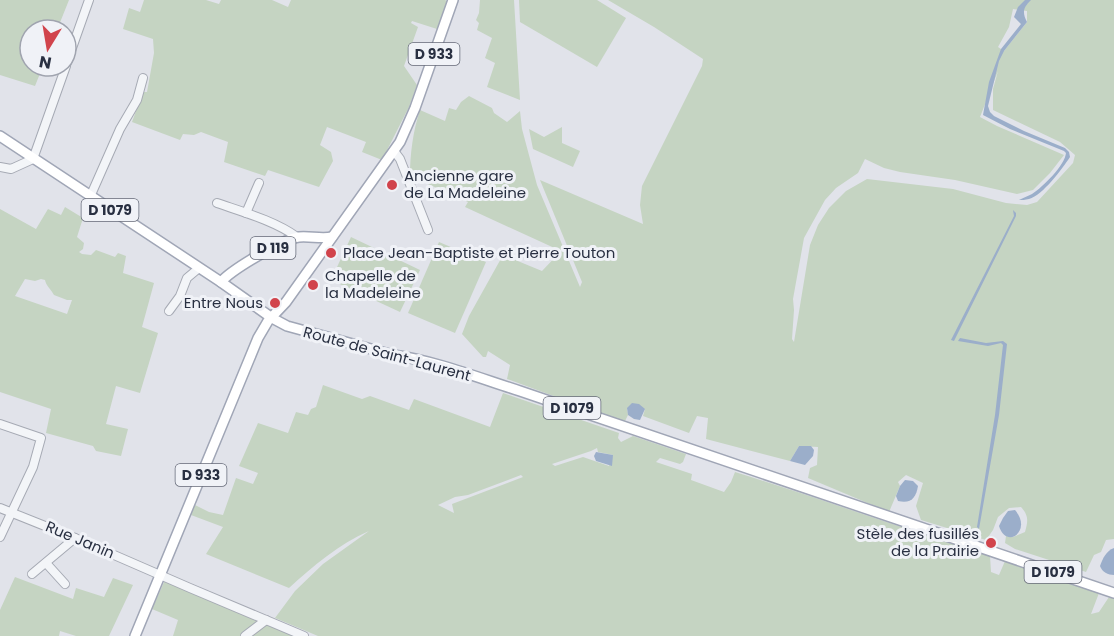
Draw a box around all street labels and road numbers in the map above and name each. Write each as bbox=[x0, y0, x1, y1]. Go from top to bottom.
road number: D 933 bbox=[408, 43, 460, 65]
road number: D 1079 bbox=[82, 199, 138, 221]
road number: D 119 bbox=[250, 237, 296, 259]
street label: Route de Saint-Laurent bbox=[301, 321, 473, 386]
road number: D 1079 bbox=[544, 397, 600, 419]
road number: D 933 bbox=[176, 464, 226, 486]
street label: Rue Janin bbox=[42, 516, 118, 563]
road number: D 1079 bbox=[1024, 561, 1082, 583]

